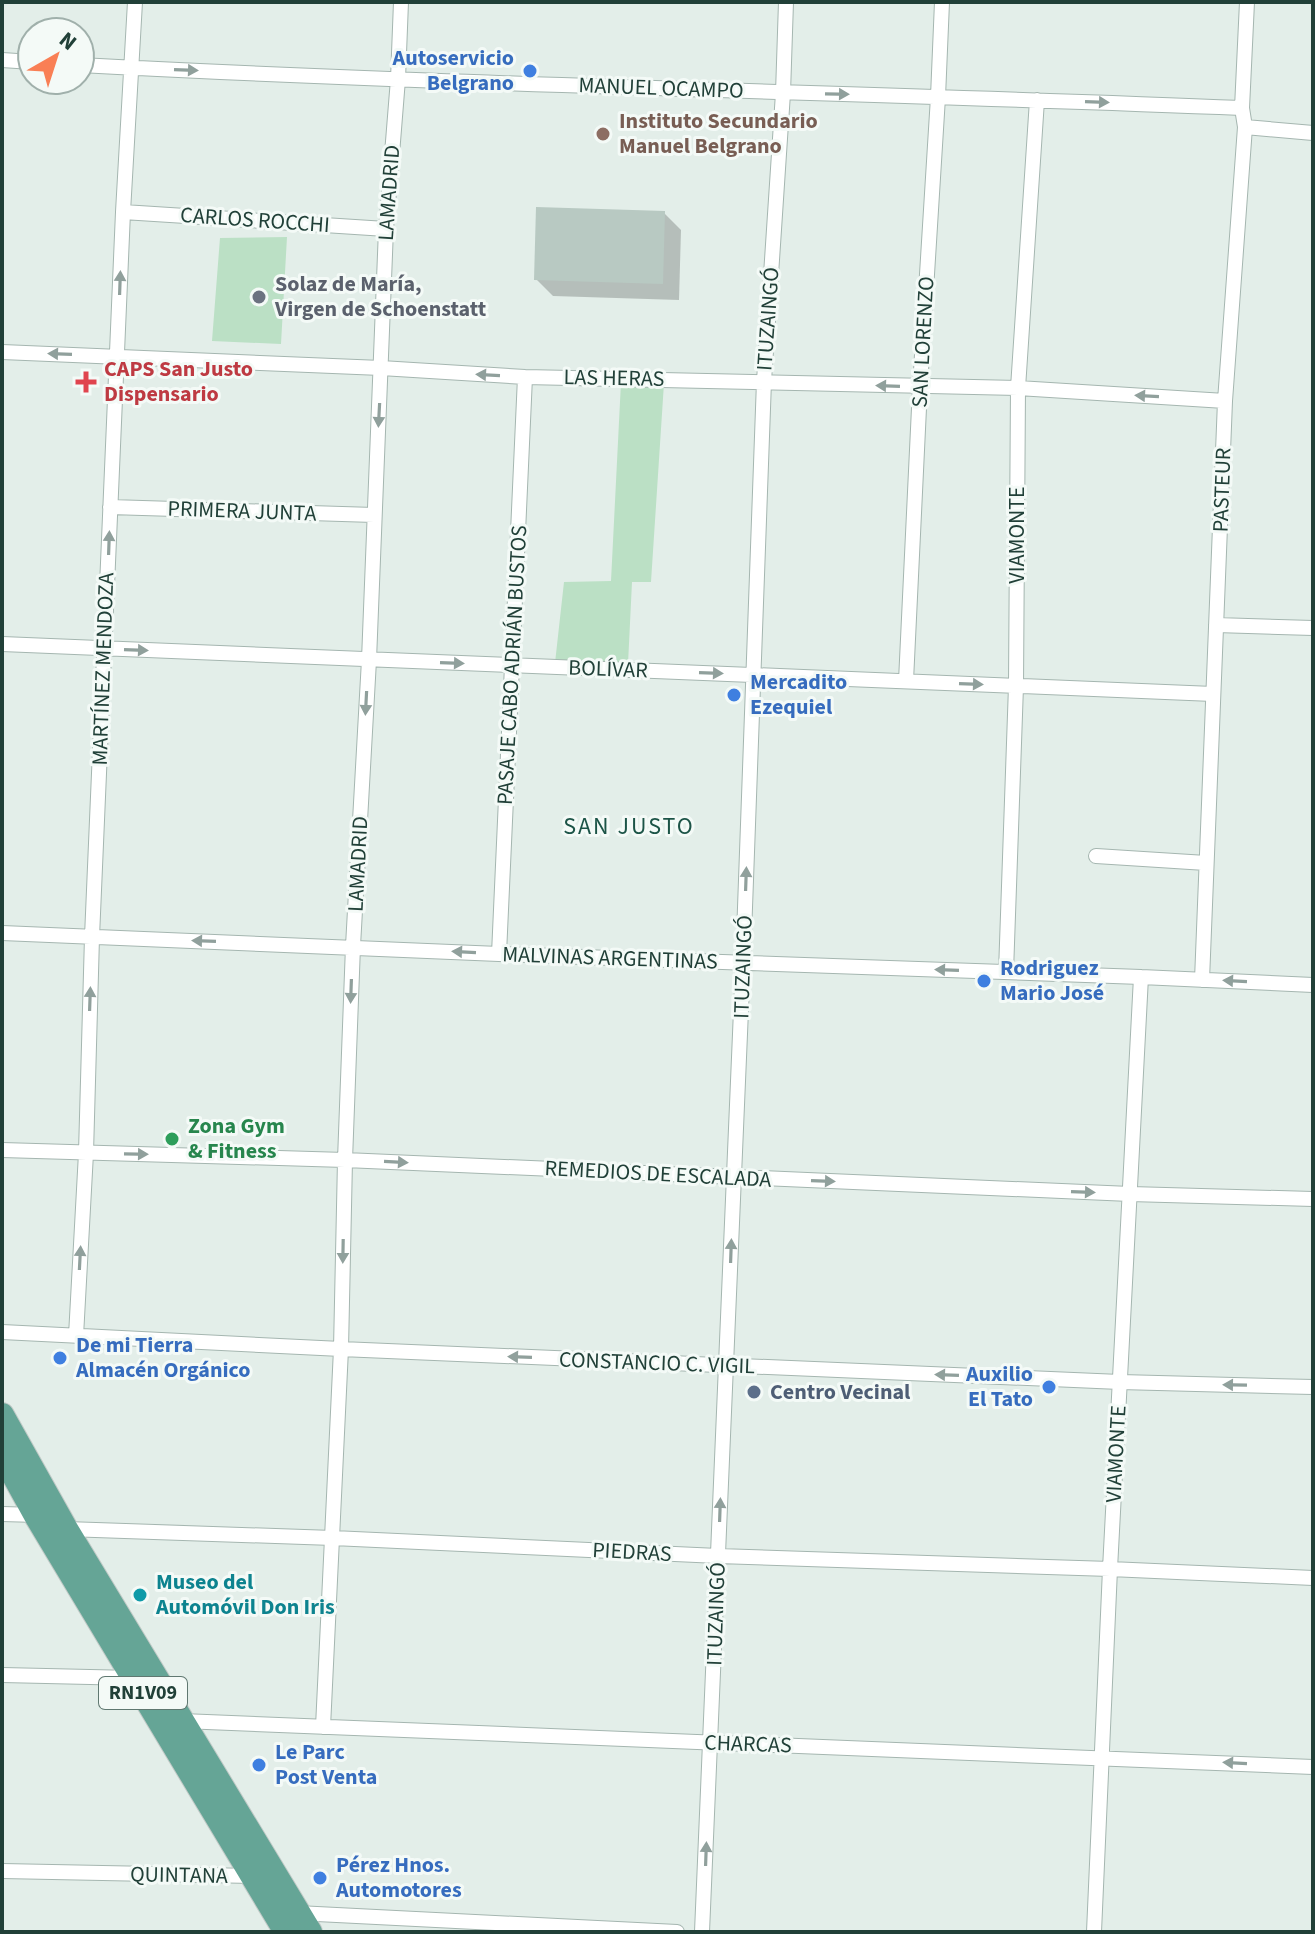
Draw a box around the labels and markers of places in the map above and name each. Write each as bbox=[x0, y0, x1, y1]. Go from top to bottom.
place label: Autoservicio Belgrano bbox=[392, 42, 514, 99]
marker: Autoservicio Belgrano bbox=[521, 62, 539, 80]
place label: Instituto Secundario Manuel Belgrano bbox=[619, 105, 818, 162]
marker: Instituto Secundario Manuel Belgrano bbox=[594, 125, 612, 143]
place label: Solaz de María, Virgen de Schoenstatt bbox=[274, 268, 487, 325]
marker: Solaz de María, Virgen de Schoenstatt bbox=[250, 288, 268, 306]
place label: CAPS San Justo Dispensario bbox=[104, 353, 253, 410]
marker: CAPS San Justo Dispensario bbox=[75, 371, 97, 393]
place label: Mercadito Ezequiel bbox=[750, 666, 847, 723]
marker: Mercadito Ezequiel bbox=[725, 686, 743, 704]
place label: Rodriguez Mario José bbox=[1000, 952, 1104, 1009]
marker: Rodriguez Mario José bbox=[975, 972, 993, 990]
place label: Zona Gym & Fitness bbox=[188, 1110, 285, 1167]
marker: Zona Gym & Fitness bbox=[163, 1130, 181, 1148]
place label: De mi Tierra Almacén Orgánico bbox=[75, 1329, 250, 1386]
marker: De mi Tierra Almacén Orgánico bbox=[51, 1349, 69, 1367]
place label: Auxilio El Tato bbox=[965, 1358, 1033, 1415]
place label: Centro Vecinal bbox=[770, 1376, 911, 1408]
marker: Auxilio El Tato bbox=[1040, 1378, 1058, 1396]
marker: Centro Vecinal bbox=[745, 1383, 763, 1401]
place label: Museo del Automóvil Don Iris bbox=[155, 1566, 335, 1623]
marker: Museo del Automóvil Don Iris bbox=[131, 1586, 149, 1604]
place label: Le Parc Post Venta bbox=[275, 1736, 377, 1793]
marker: Le Parc Post Venta bbox=[250, 1756, 268, 1774]
place label: Pérez Hnos. Automotores bbox=[335, 1849, 462, 1906]
marker: Pérez Hnos. Automotores bbox=[311, 1869, 329, 1887]

